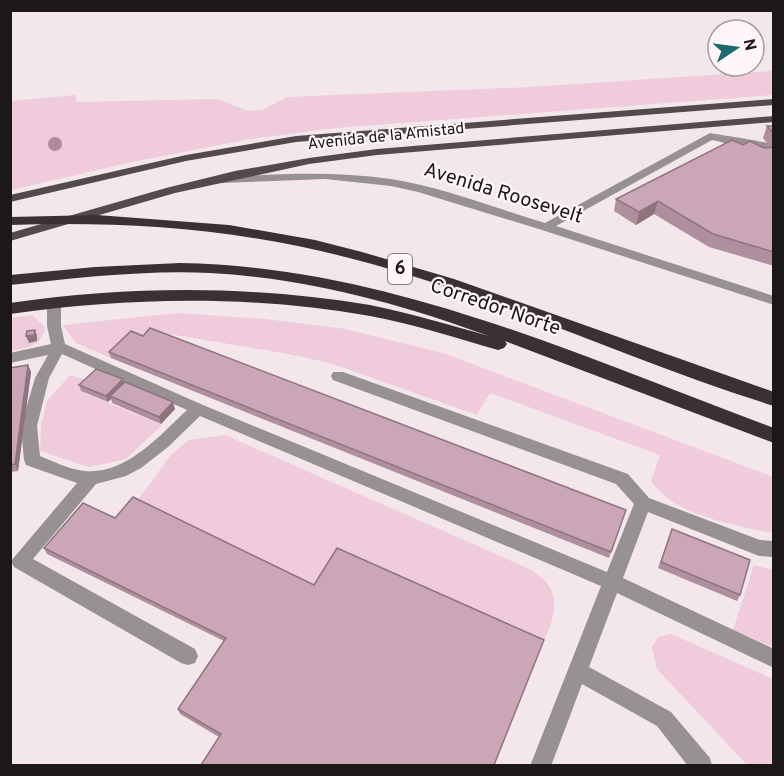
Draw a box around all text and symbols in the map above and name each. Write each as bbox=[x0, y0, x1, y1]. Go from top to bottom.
north arrow bbox=[706, 18, 766, 78]
text: N bbox=[738, 37, 760, 53]
street label: Avenida de la Amistad bbox=[307, 119, 465, 155]
street label: Avenida Roosevelt bbox=[420, 157, 586, 231]
road number: 6 bbox=[388, 254, 412, 284]
street label: Corredor Norte bbox=[426, 274, 564, 342]

